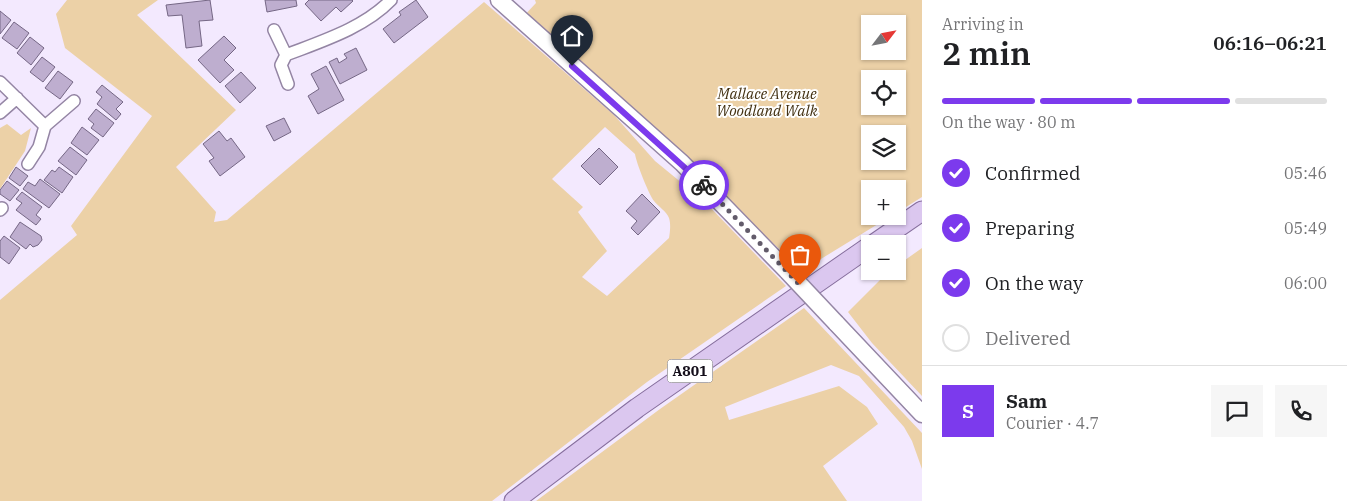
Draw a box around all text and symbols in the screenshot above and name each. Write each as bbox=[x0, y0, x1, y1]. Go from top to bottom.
text: Arriving in bbox=[942, 14, 1024, 34]
pin bbox=[551, 15, 593, 66]
north arrow bbox=[861, 15, 906, 60]
map controls bbox=[861, 15, 906, 280]
icon: home bbox=[558, 22, 586, 50]
text: 06:16–06:21 bbox=[1213, 31, 1327, 55]
text: 2 min bbox=[942, 32, 1031, 74]
button: locate bbox=[861, 70, 906, 115]
park label: Mallace Avenue Woodland Walk bbox=[716, 84, 818, 120]
text: On the way · 80 m bbox=[942, 112, 1076, 132]
button: layers bbox=[861, 125, 906, 170]
icon: check bbox=[942, 159, 970, 187]
courier bbox=[679, 160, 729, 210]
text: Confirmed bbox=[985, 161, 1080, 185]
text: 05:46 bbox=[1284, 163, 1327, 183]
icon: bike bbox=[690, 171, 718, 199]
button: + bbox=[861, 180, 906, 225]
icon: check bbox=[942, 214, 970, 242]
text: Preparing bbox=[985, 216, 1074, 240]
text: 05:49 bbox=[1284, 218, 1327, 238]
pin bbox=[779, 234, 821, 285]
button: − bbox=[861, 235, 906, 280]
icon: bag bbox=[786, 241, 814, 269]
icon: check bbox=[942, 269, 970, 297]
text: On the way bbox=[985, 271, 1083, 295]
text: 06:00 bbox=[1284, 273, 1327, 293]
text: Delivered bbox=[985, 326, 1071, 350]
road number: A801 bbox=[668, 360, 712, 382]
button: chat bbox=[1211, 385, 1263, 437]
button: phone bbox=[1275, 385, 1327, 437]
text: Sam bbox=[1006, 389, 1047, 413]
text: S bbox=[962, 399, 974, 423]
text: Courier · 4.7 bbox=[1006, 413, 1099, 433]

